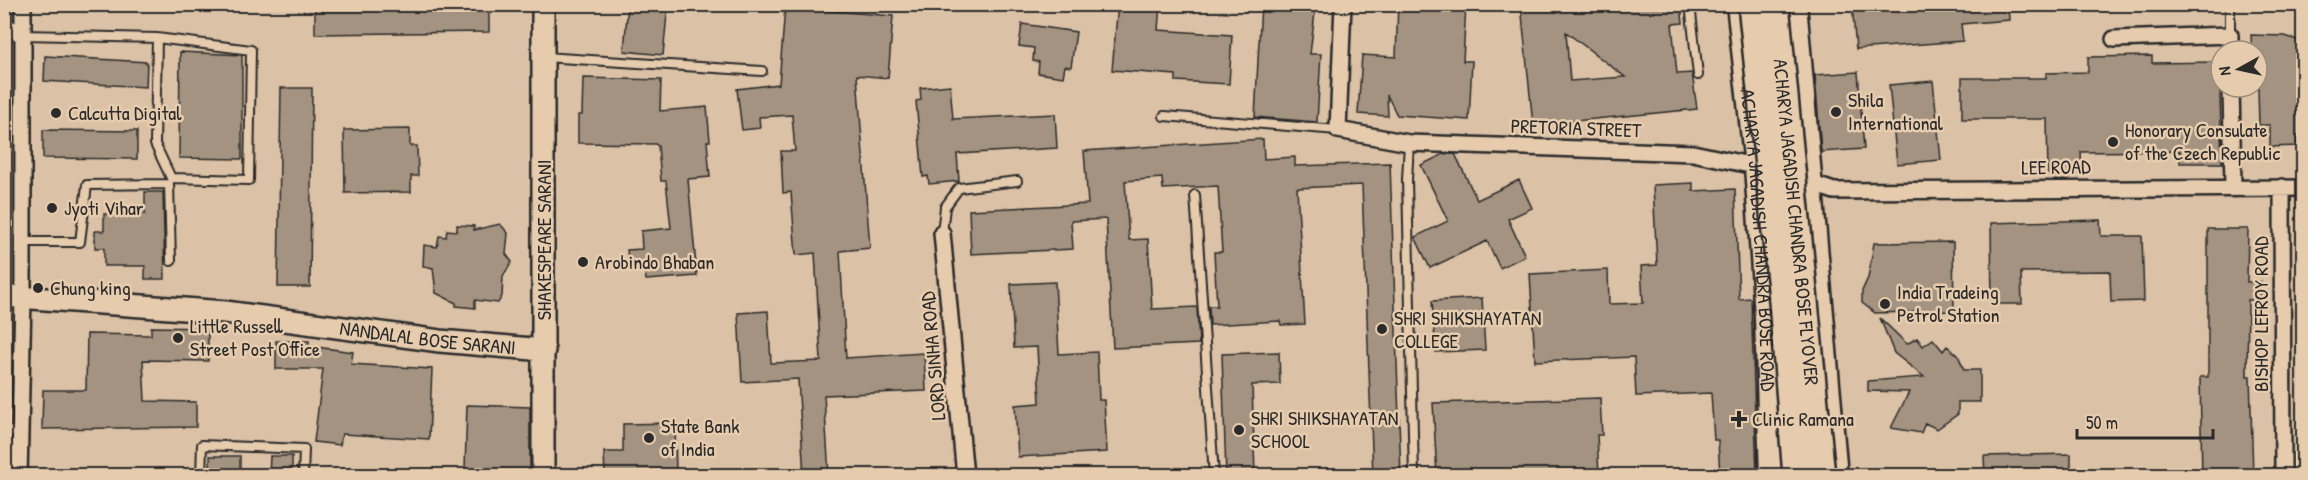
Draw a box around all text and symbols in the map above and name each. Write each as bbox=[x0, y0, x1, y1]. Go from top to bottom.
north arrow bbox=[2209, 39, 2269, 99]
street label: ACHARYA JAGADISH CHANDRA BOSE FLYOVER bbox=[1767, 57, 1826, 386]
text: N bbox=[2213, 65, 2236, 77]
place label: Shila International bbox=[1848, 86, 1943, 136]
street label: ACHARYA JAGADISH CHANDRA BOSE ROAD bbox=[1735, 87, 1782, 392]
place label: Calcutta Digital bbox=[68, 99, 182, 126]
marker: Shila International bbox=[1829, 105, 1843, 119]
marker: Calcutta Digital bbox=[49, 106, 63, 120]
street label: PRETORIA STREET bbox=[1510, 112, 1642, 143]
place label: Honorary Consulate of the Czech Republic bbox=[2125, 116, 2281, 166]
marker: Honorary Consulate of the Czech Republic bbox=[2106, 135, 2120, 149]
street label: LEE ROAD bbox=[2021, 152, 2091, 181]
street label: SHAKESPEARE SARANI bbox=[530, 160, 557, 320]
place label: Jyoti Vihar bbox=[64, 194, 144, 221]
marker: Jyoti Vihar bbox=[45, 201, 59, 215]
street label: BISHOP LEFROY ROAD bbox=[2247, 236, 2274, 392]
place label: Arobindo Bhaban bbox=[595, 248, 714, 275]
marker: Arobindo Bhaban bbox=[576, 255, 590, 269]
place label: Chung king bbox=[50, 274, 131, 301]
place label: India Tradeing Petrol Station bbox=[1897, 278, 2000, 328]
marker: Chung king bbox=[31, 281, 45, 295]
street label: LORD SINHA ROAD bbox=[913, 290, 952, 422]
marker: India Tradeing Petrol Station bbox=[1878, 297, 1892, 311]
place label: SHRI SHIKSHAYATAN COLLEGE bbox=[1394, 304, 1541, 354]
place label: Little Russell Street Post Office bbox=[190, 312, 320, 362]
street label: NANDALAL BOSE SARANI bbox=[338, 314, 517, 360]
marker: SHRI SHIKSHAYATAN COLLEGE bbox=[1375, 322, 1389, 336]
marker: Little Russell Street Post Office bbox=[171, 331, 185, 345]
scale bar bbox=[2077, 402, 2214, 440]
place label: SHRI SHIKSHAYATAN SCHOOL bbox=[1251, 404, 1398, 454]
place label: Clinic Ramana bbox=[1752, 405, 1854, 432]
marker: Clinic Ramana bbox=[1730, 410, 1748, 428]
text: 50 m bbox=[2086, 410, 2118, 435]
place label: State Bank of India bbox=[661, 412, 740, 462]
marker: SHRI SHIKSHAYATAN SCHOOL bbox=[1232, 423, 1246, 437]
marker: State Bank of India bbox=[642, 431, 656, 445]

